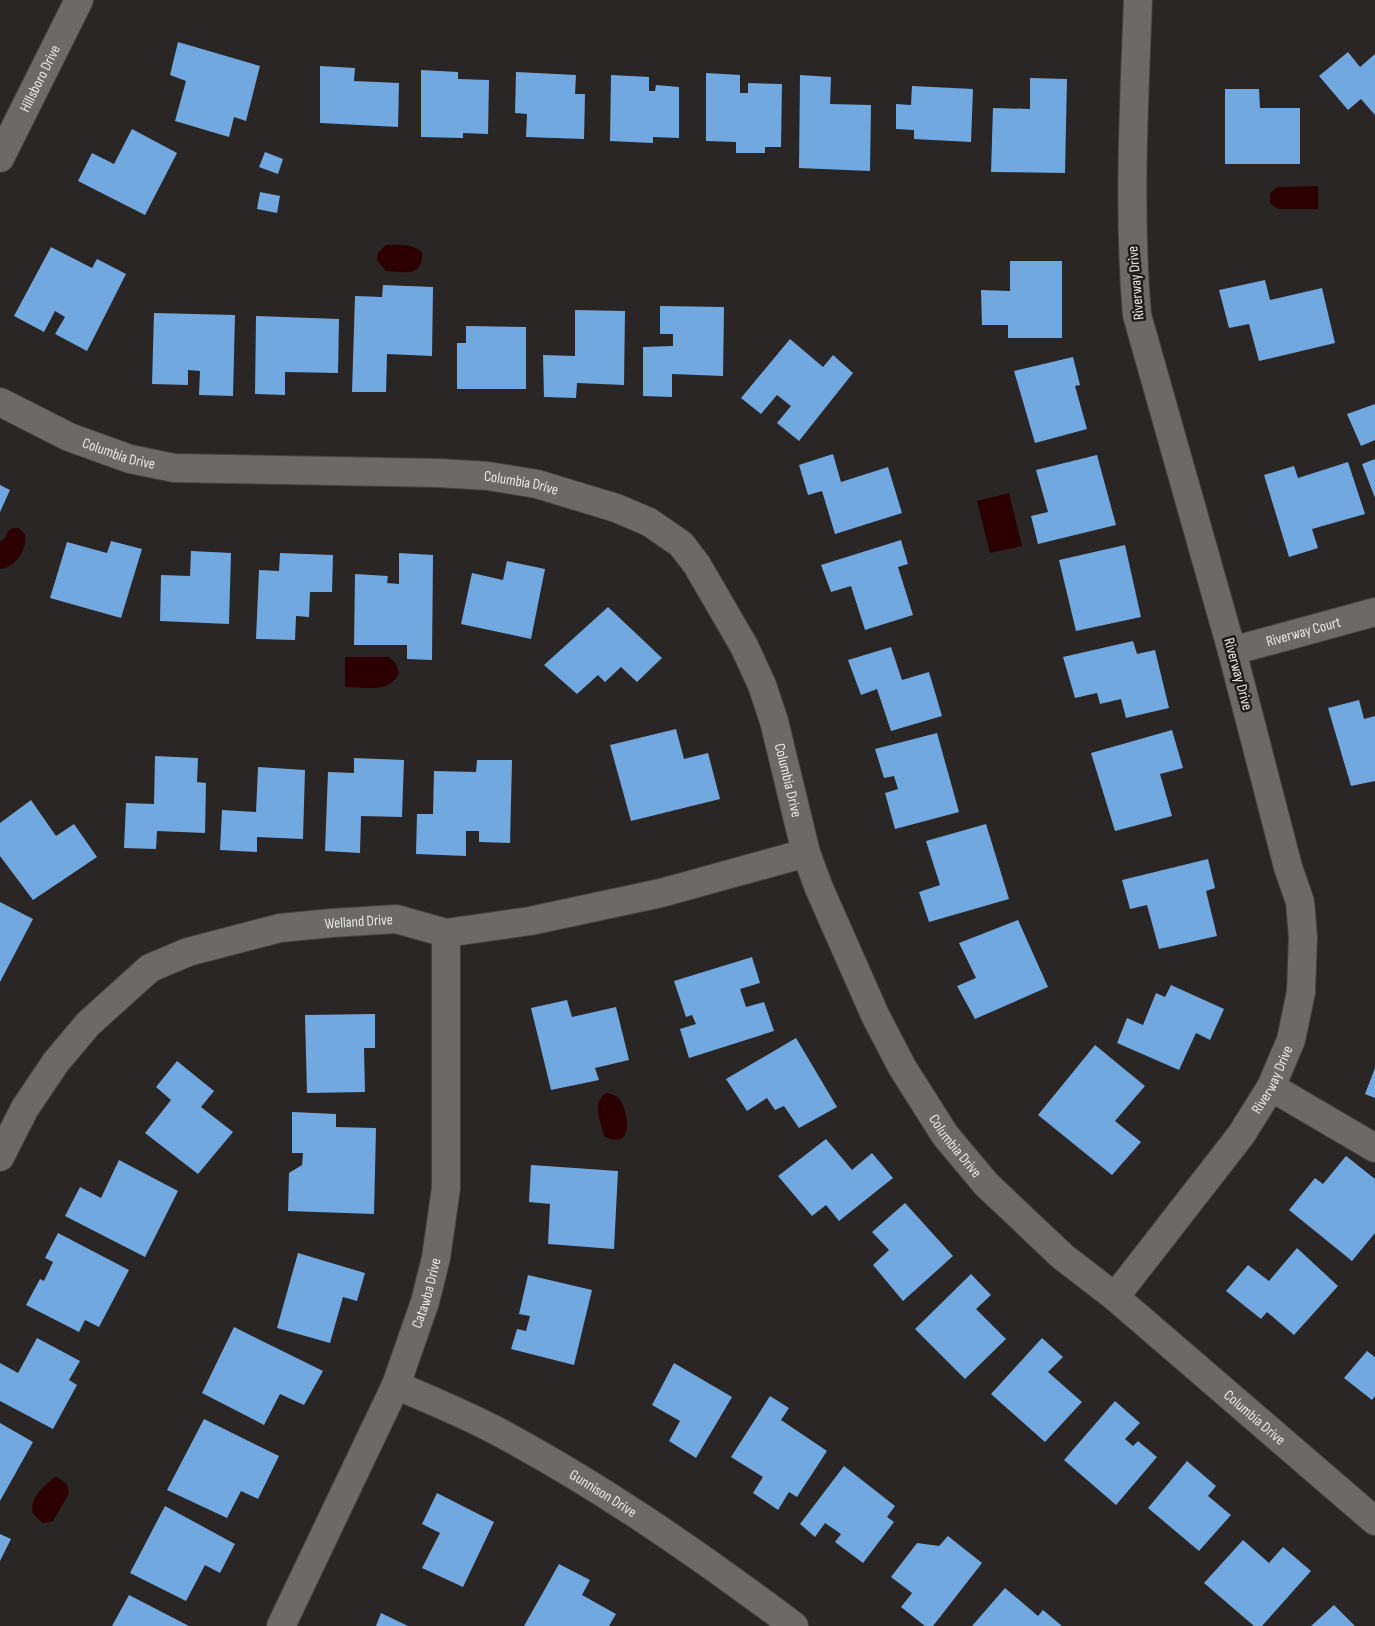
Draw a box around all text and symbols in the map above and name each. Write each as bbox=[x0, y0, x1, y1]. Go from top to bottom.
street label: Hillsboro Drive bbox=[15, 42, 65, 115]
street label: Riverway Drive bbox=[1123, 245, 1149, 321]
street label: Columbia Drive bbox=[80, 433, 157, 473]
street label: Columbia Drive bbox=[483, 466, 561, 499]
street label: Riverway Court bbox=[1264, 612, 1343, 651]
street label: Riverway Drive bbox=[1219, 636, 1257, 712]
street label: Columbia Drive bbox=[770, 741, 806, 819]
street label: Welland Drive bbox=[324, 910, 393, 933]
street label: Riverway Drive bbox=[1247, 1043, 1297, 1117]
street label: Columbia Drive bbox=[925, 1111, 986, 1181]
street label: Catawba Drive bbox=[407, 1256, 445, 1331]
street label: Columbia Drive bbox=[1220, 1385, 1289, 1449]
street label: Gunnison Drive bbox=[566, 1465, 640, 1522]

